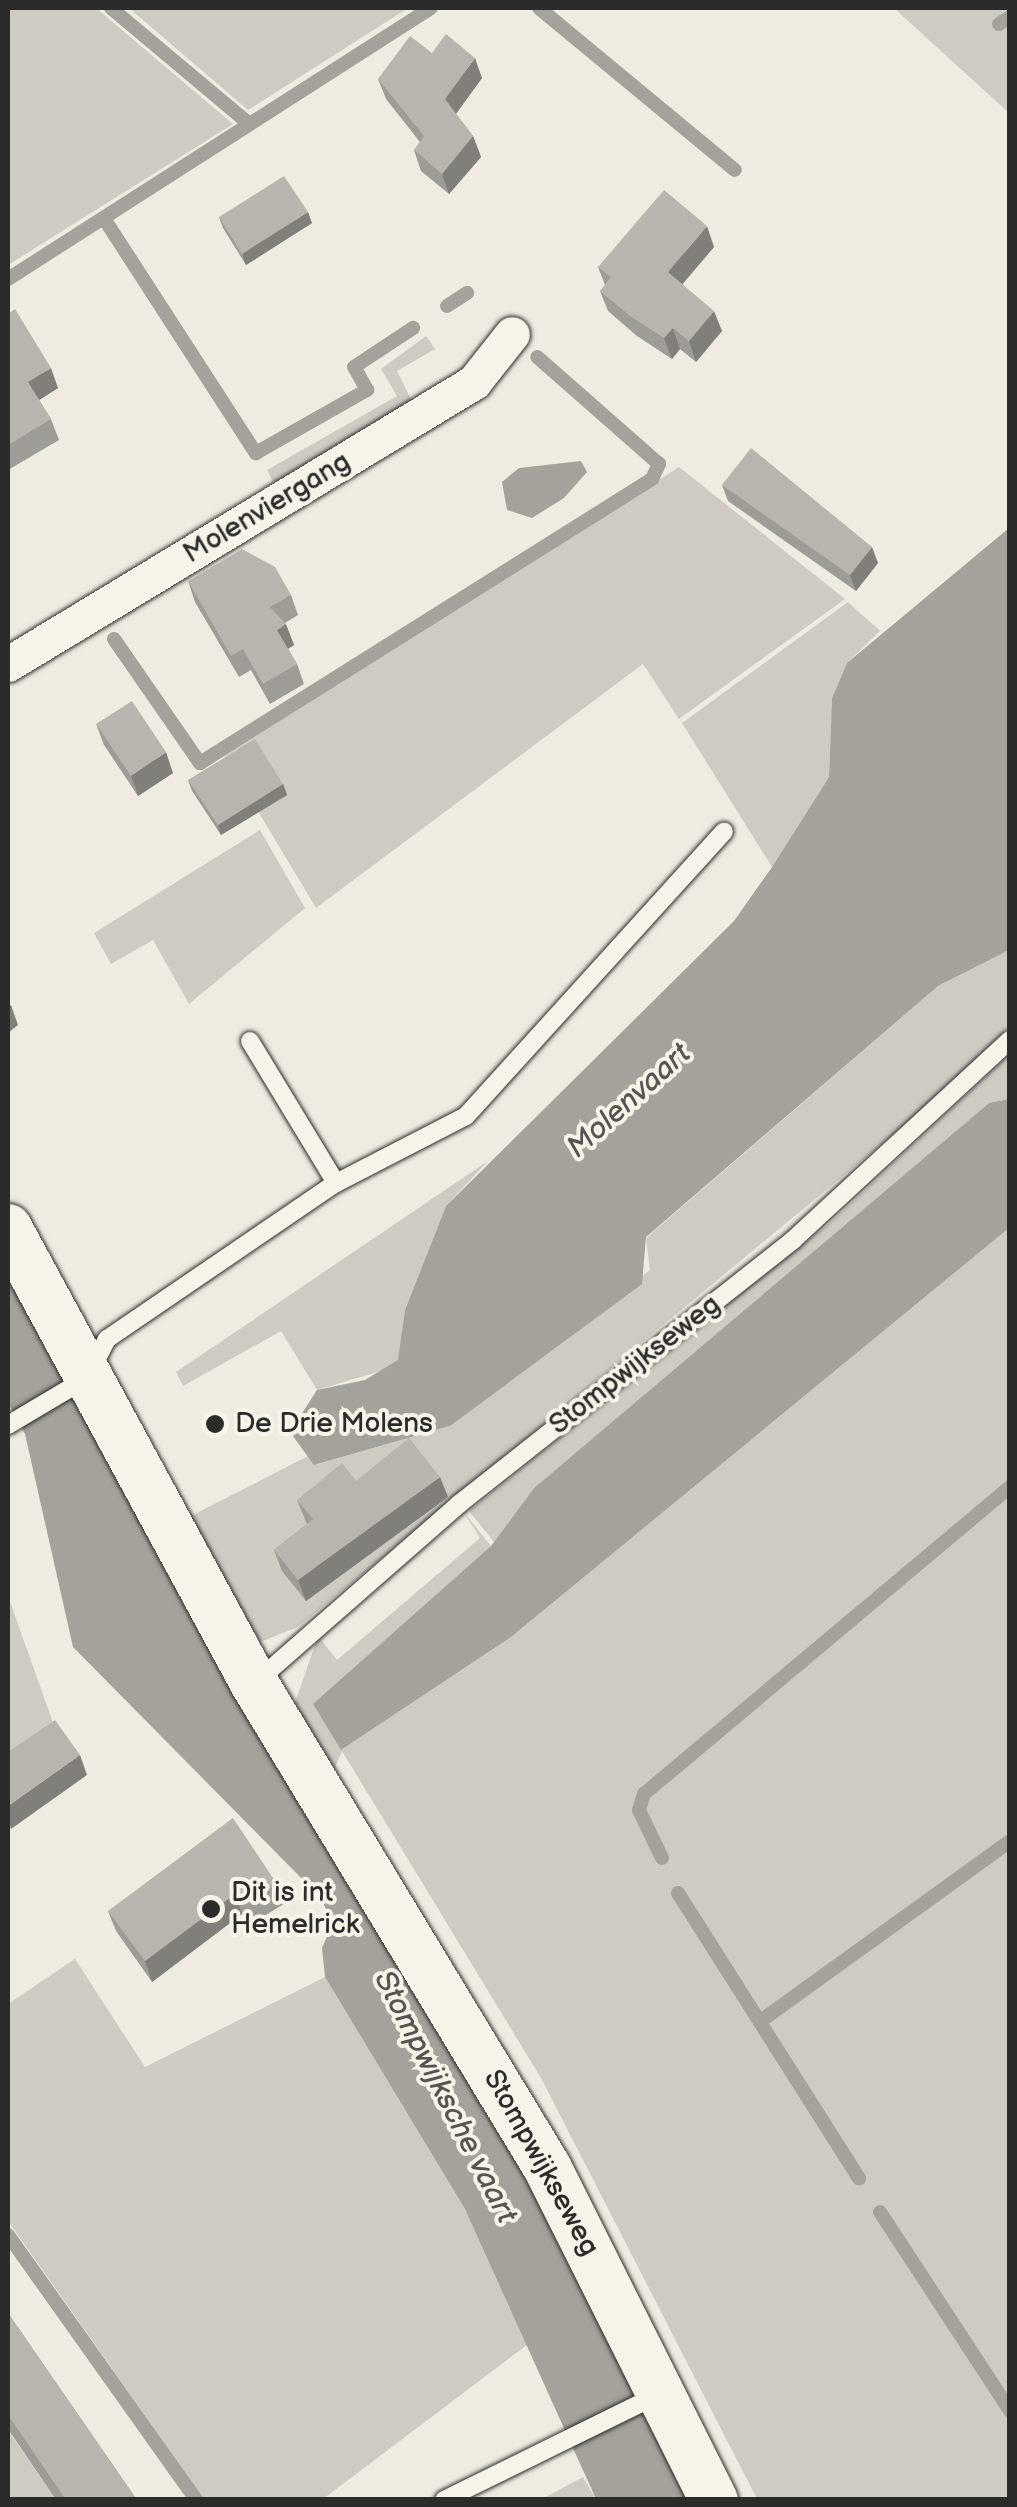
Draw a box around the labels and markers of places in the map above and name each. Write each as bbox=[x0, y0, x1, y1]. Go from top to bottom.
place label: De Drie Molens bbox=[235, 1407, 433, 1441]
marker: De Drie Molens bbox=[204, 1413, 226, 1435]
place label: Dit is int Hemelrick bbox=[231, 1876, 359, 1942]
marker: Dit is int Hemelrick bbox=[200, 1898, 222, 1920]

